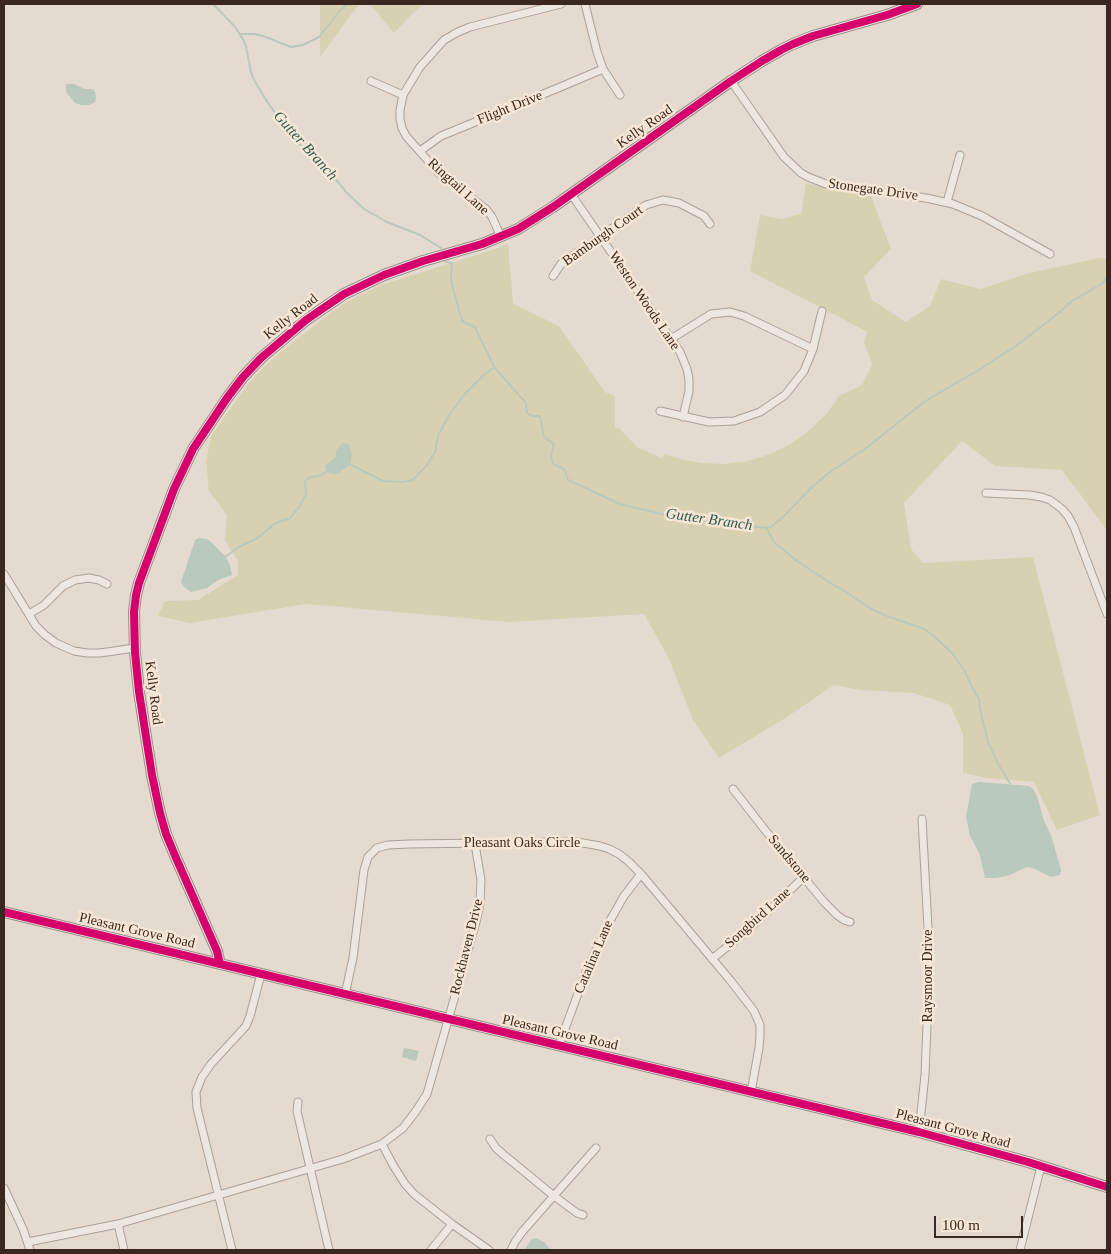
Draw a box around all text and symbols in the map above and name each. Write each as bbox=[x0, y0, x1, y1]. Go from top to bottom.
street label: Flight Drive bbox=[475, 87, 545, 129]
street label: Kelly Road bbox=[614, 102, 676, 152]
water label: Gutter Branch bbox=[269, 108, 341, 184]
street label: Ringtail Lane bbox=[424, 155, 492, 219]
street label: Stonegate Drive bbox=[827, 175, 919, 205]
street label: Bamburgh Court bbox=[560, 202, 646, 270]
street label: Weston Woods Lane bbox=[605, 249, 683, 353]
street label: Kelly Road bbox=[261, 291, 321, 343]
water label: Gutter Branch bbox=[665, 505, 753, 535]
street label: Kelly Road bbox=[141, 660, 165, 726]
street label: Sandstone bbox=[764, 832, 814, 886]
street label: Pleasant Oaks Circle bbox=[464, 835, 580, 851]
street label: Songbird Lane bbox=[722, 884, 794, 952]
street label: Rockhaven Drive bbox=[447, 897, 487, 997]
street label: Pleasant Grove Road bbox=[78, 910, 196, 952]
street label: Catalina Lane bbox=[571, 918, 617, 996]
street label: Raysmoor Drive bbox=[920, 930, 936, 1022]
street label: Pleasant Grove Road bbox=[501, 1012, 619, 1054]
street label: Pleasant Grove Road bbox=[894, 1106, 1012, 1152]
scale bar bbox=[936, 1206, 1025, 1238]
text: 100 m bbox=[942, 1217, 980, 1233]

